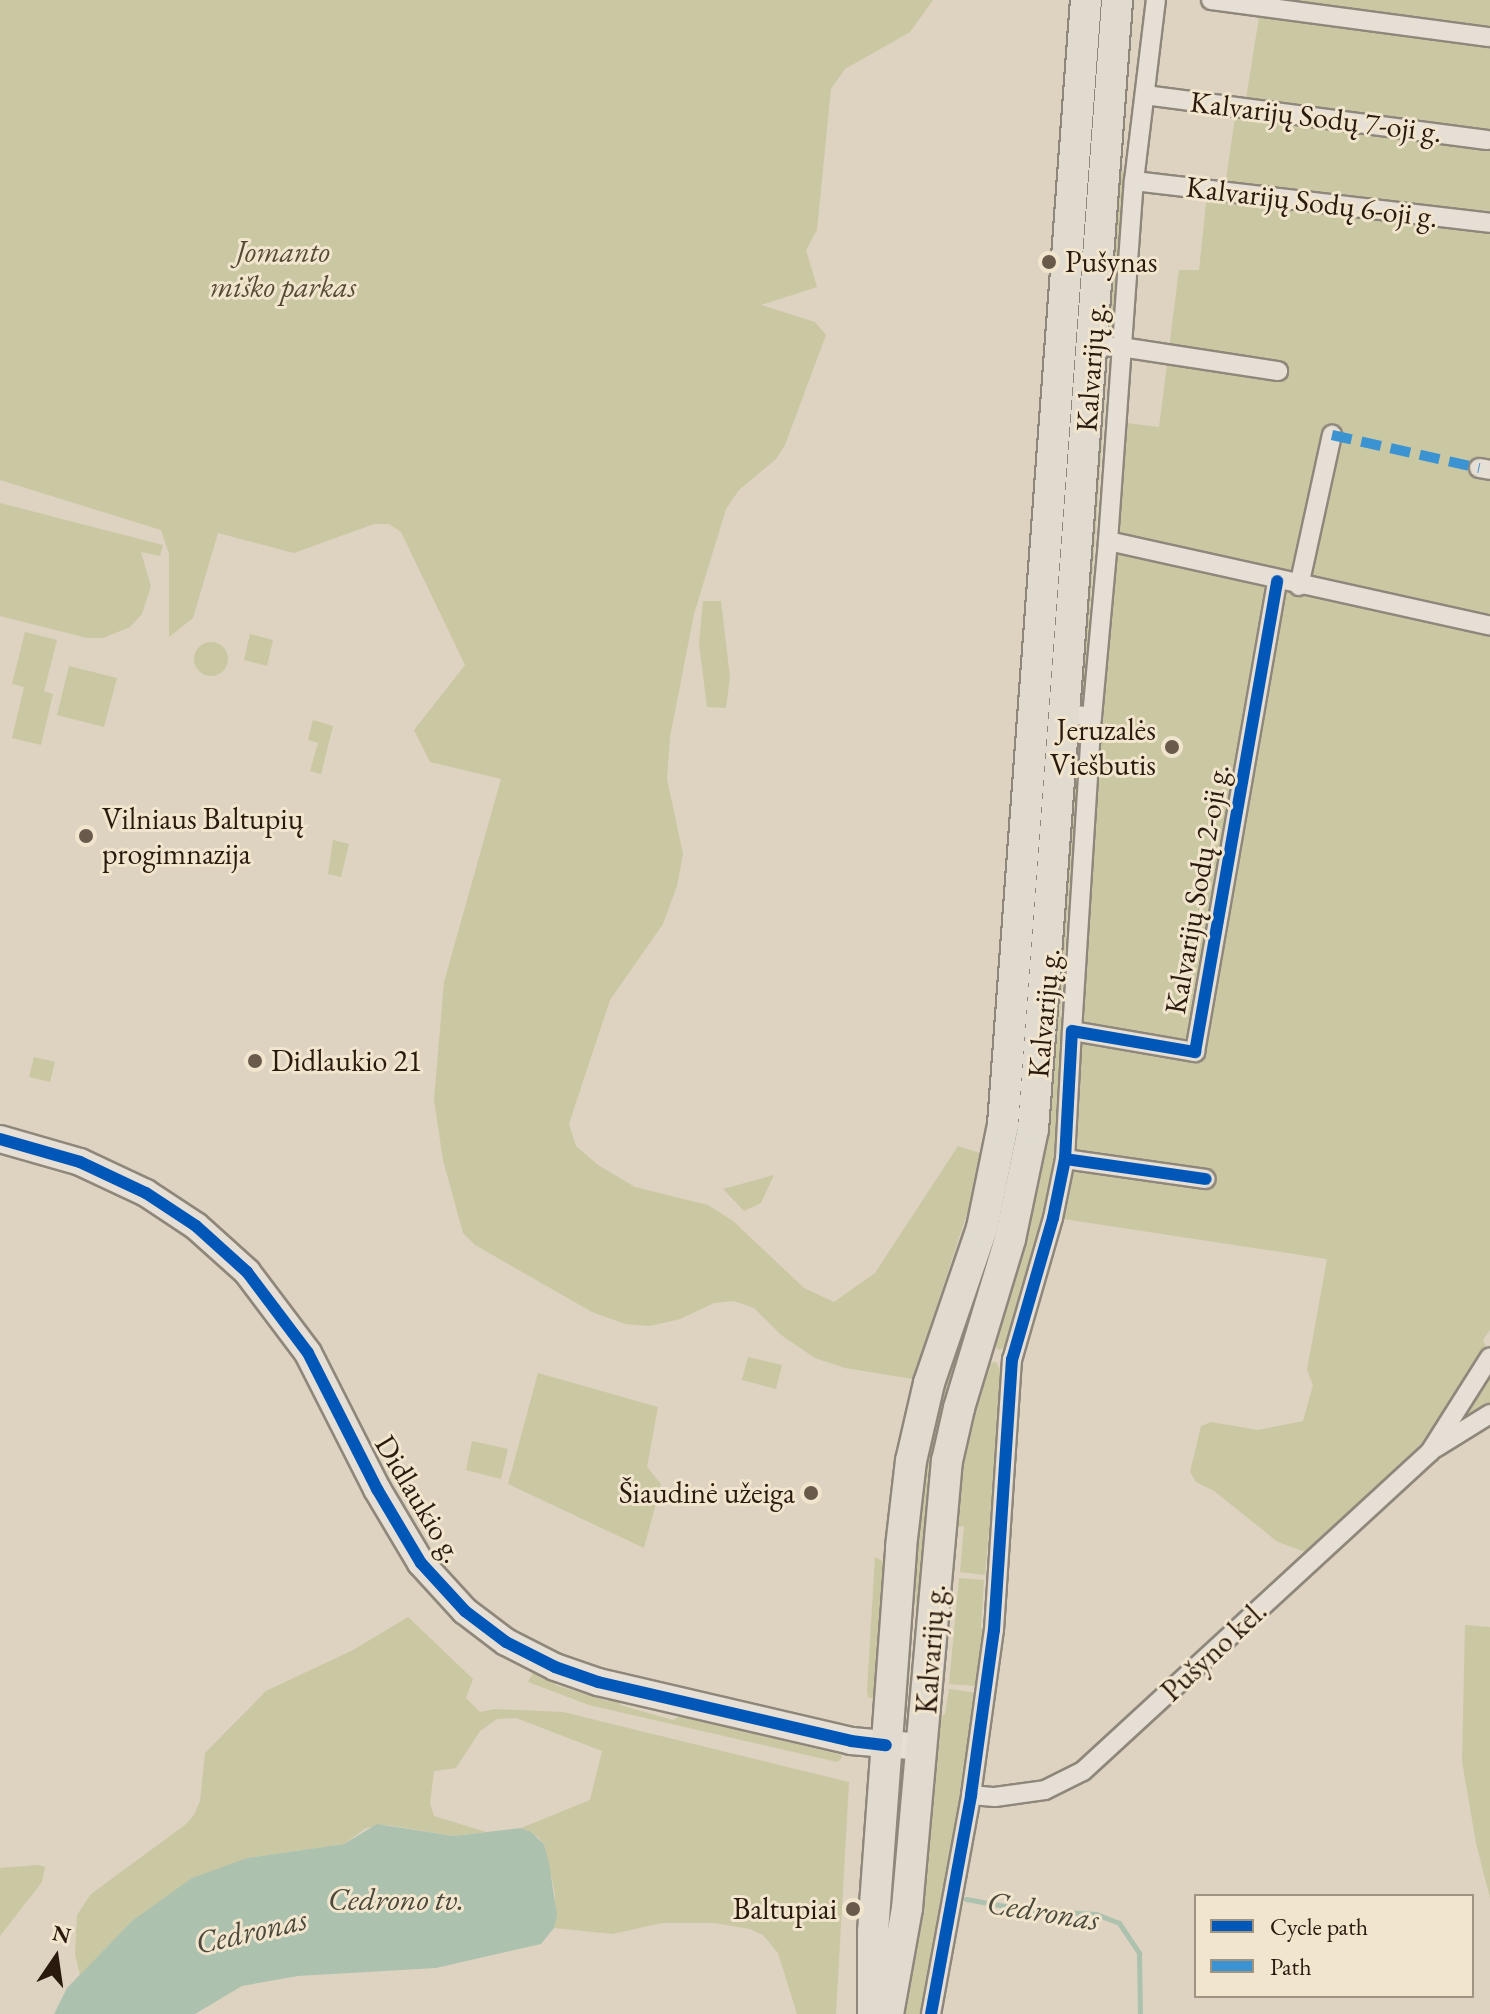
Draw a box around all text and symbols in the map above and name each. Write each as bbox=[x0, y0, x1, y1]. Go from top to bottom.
street label: Kalvarijų Sodų 7-oji g. bbox=[1188, 84, 1444, 150]
street label: Kalvarijų Sodų 6-oji g. bbox=[1184, 169, 1440, 235]
park label: Jomanto miško parkas bbox=[210, 234, 356, 304]
place label: Pušynas bbox=[1065, 244, 1157, 280]
marker: Pušynas bbox=[1040, 253, 1058, 271]
street label: Kalvarijų g. bbox=[1069, 301, 1113, 433]
place label: Jeruzalės Viešbutis bbox=[1050, 712, 1156, 782]
marker: Jeruzalės Viešbutis bbox=[1163, 738, 1181, 756]
street label: Kalvarijų Sodų 2-oji g. bbox=[1157, 761, 1237, 1017]
place label: Vilniaus Baltupių progimnazija bbox=[102, 801, 304, 872]
marker: Vilniaus Baltupių progimnazija bbox=[77, 827, 95, 845]
street label: Kalvarijų g. bbox=[1020, 947, 1068, 1079]
place label: Didlaukio 21 bbox=[271, 1043, 422, 1079]
marker: Didlaukio 21 bbox=[246, 1052, 264, 1070]
street label: Didlaukio g. bbox=[367, 1429, 471, 1569]
place label: Šiaudinė užeiga bbox=[619, 1475, 795, 1511]
marker: Šiaudinė užeiga bbox=[802, 1484, 820, 1502]
street label: Kalvarijų g. bbox=[909, 1583, 953, 1715]
street label: Pušyno kel. bbox=[1154, 1593, 1274, 1709]
water label: Cedrono tv. bbox=[328, 1880, 464, 1918]
water label: Cedronas bbox=[984, 1883, 1102, 1939]
place label: Baltupiai bbox=[733, 1891, 837, 1927]
legend bbox=[1194, 1894, 1474, 1998]
water label: Cedronas bbox=[191, 1900, 311, 1962]
marker: Baltupiai bbox=[844, 1900, 862, 1918]
text: Cycle path bbox=[1270, 1911, 1368, 1942]
north arrow bbox=[16, 1918, 96, 1998]
text: N bbox=[50, 1918, 73, 1950]
text: Path bbox=[1270, 1951, 1312, 1982]

